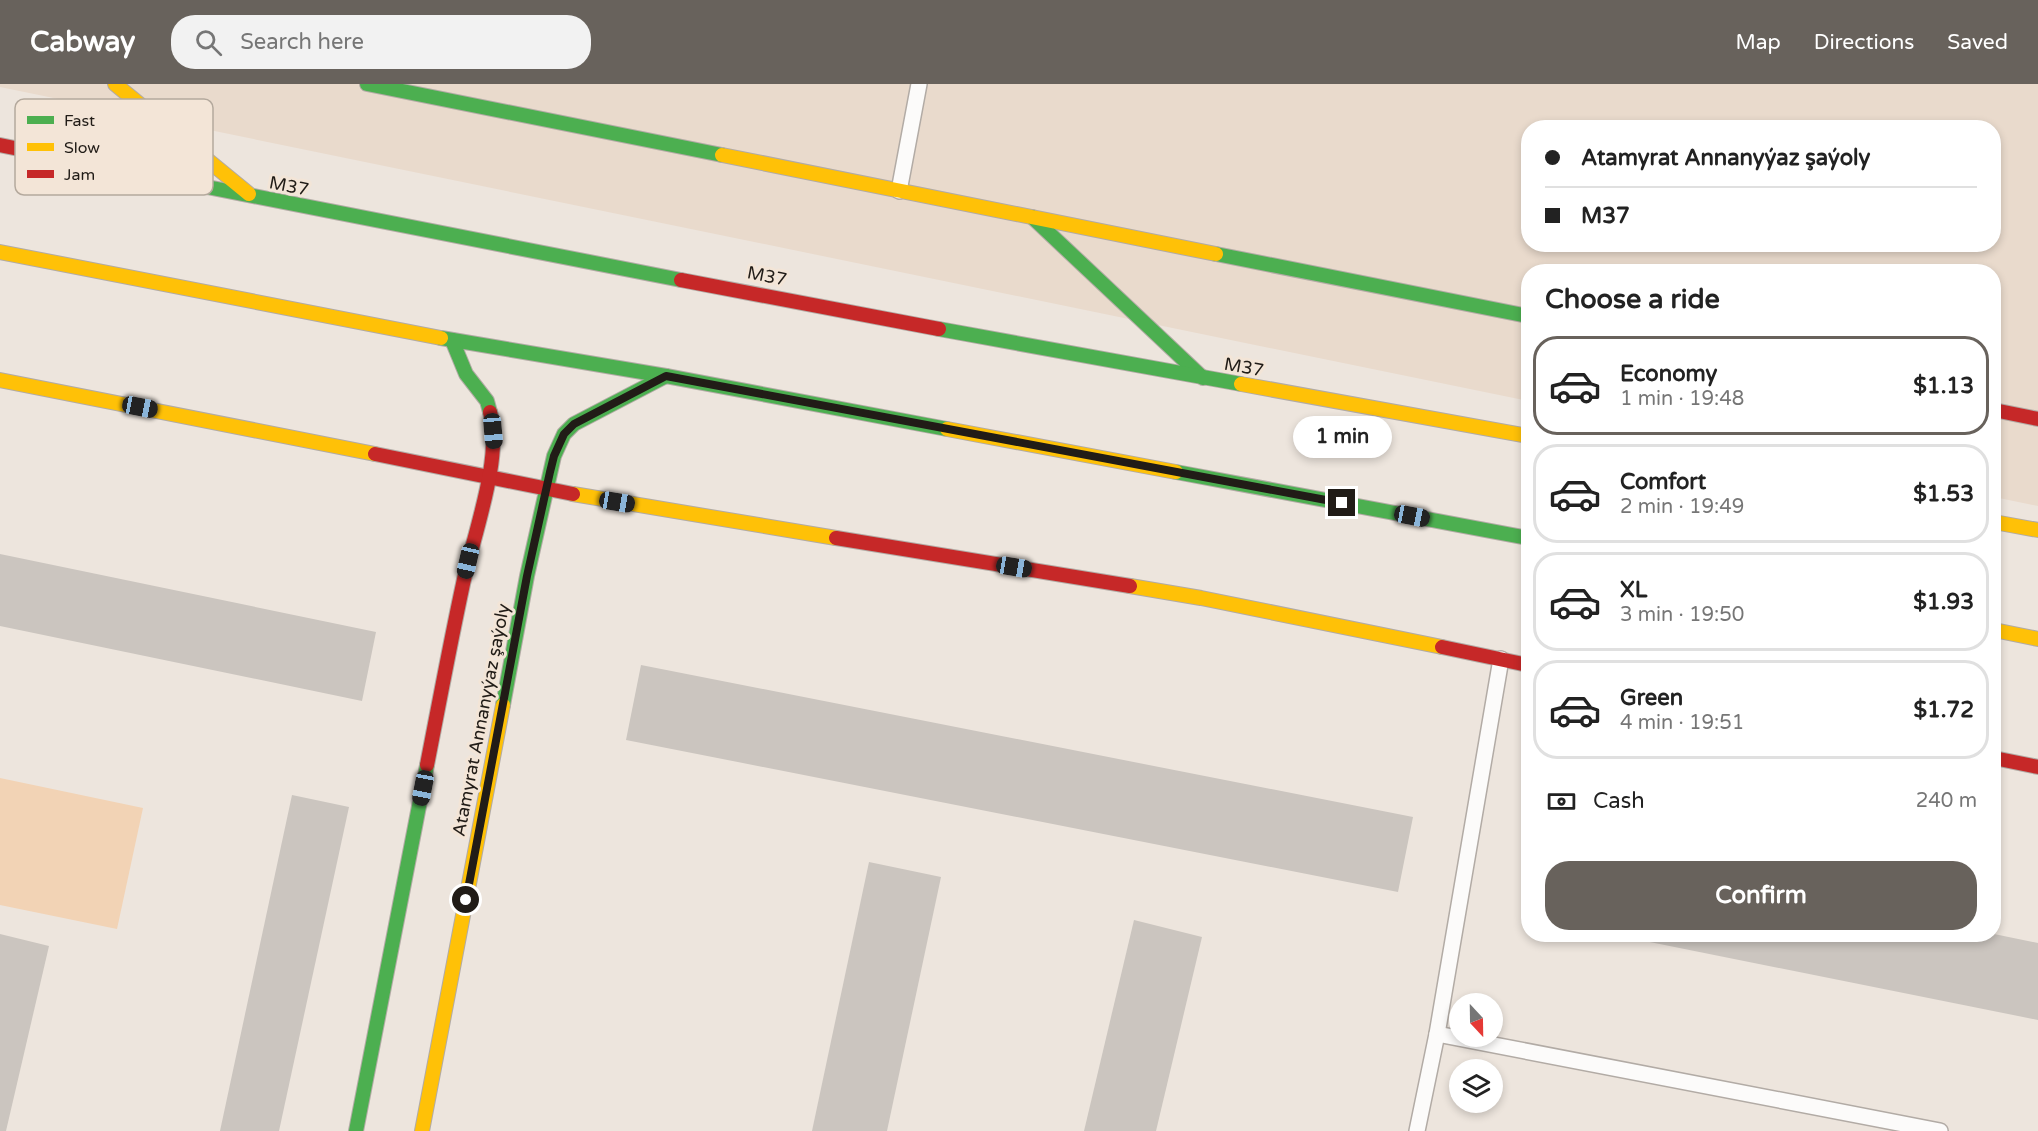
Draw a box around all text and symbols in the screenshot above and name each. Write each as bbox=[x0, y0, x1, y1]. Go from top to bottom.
search box bbox=[171, 15, 591, 69]
text: Cabway bbox=[30, 25, 135, 59]
icon: search bbox=[192, 26, 225, 59]
text: Search here bbox=[240, 29, 364, 55]
text: Map bbox=[1735, 30, 1781, 55]
text: Directions bbox=[1814, 30, 1914, 55]
text: Saved bbox=[1947, 30, 2008, 55]
legend bbox=[15, 99, 213, 195]
text: Fast bbox=[64, 111, 95, 131]
text: Slow bbox=[64, 138, 100, 158]
text: Atamyrat Annanyýaz şaýoly bbox=[1581, 145, 1870, 171]
text: Jam bbox=[64, 165, 95, 185]
street label: M37 bbox=[267, 171, 311, 201]
text: M37 bbox=[1581, 203, 1630, 229]
street label: M37 bbox=[745, 261, 789, 291]
text: Choose a ride bbox=[1545, 283, 1720, 316]
street label: M37 bbox=[1222, 353, 1266, 381]
icon: car bbox=[1548, 359, 1602, 413]
text: Economy bbox=[1620, 361, 1717, 387]
text: $1.13 bbox=[1913, 373, 1974, 399]
text: 1 min · 19:48 bbox=[1620, 387, 1744, 411]
car bbox=[121, 395, 159, 419]
car bbox=[482, 412, 504, 450]
callout: 1 min bbox=[1292, 416, 1392, 458]
text: 1 min bbox=[1316, 425, 1369, 449]
icon: car bbox=[1548, 467, 1602, 521]
text: Comfort bbox=[1620, 469, 1706, 495]
text: $1.53 bbox=[1913, 481, 1974, 507]
route end bbox=[1328, 489, 1355, 516]
car bbox=[598, 490, 636, 514]
text: 2 min · 19:49 bbox=[1620, 495, 1744, 519]
car bbox=[1393, 504, 1431, 528]
car bbox=[455, 541, 481, 581]
car bbox=[995, 555, 1033, 579]
icon: car bbox=[1548, 575, 1602, 629]
text: XL bbox=[1620, 577, 1647, 603]
text: $1.93 bbox=[1913, 589, 1974, 615]
street label: Atamyrat Annanyýaz şaýoly bbox=[448, 601, 514, 838]
text: 3 min · 19:50 bbox=[1620, 603, 1744, 627]
icon: car bbox=[1548, 683, 1602, 737]
text: Green bbox=[1620, 685, 1683, 711]
text: $1.72 bbox=[1913, 697, 1974, 723]
text: 4 min · 19:51 bbox=[1620, 711, 1744, 735]
car bbox=[411, 769, 435, 807]
icon: cash bbox=[1545, 785, 1578, 818]
text: Cash bbox=[1593, 788, 1645, 814]
text: 240 m bbox=[1916, 789, 1977, 813]
button: Confirm bbox=[1545, 861, 1977, 930]
route start bbox=[452, 886, 479, 913]
north arrow bbox=[1449, 993, 1503, 1047]
map controls bbox=[1449, 993, 1503, 1113]
button: layers bbox=[1449, 1059, 1503, 1113]

